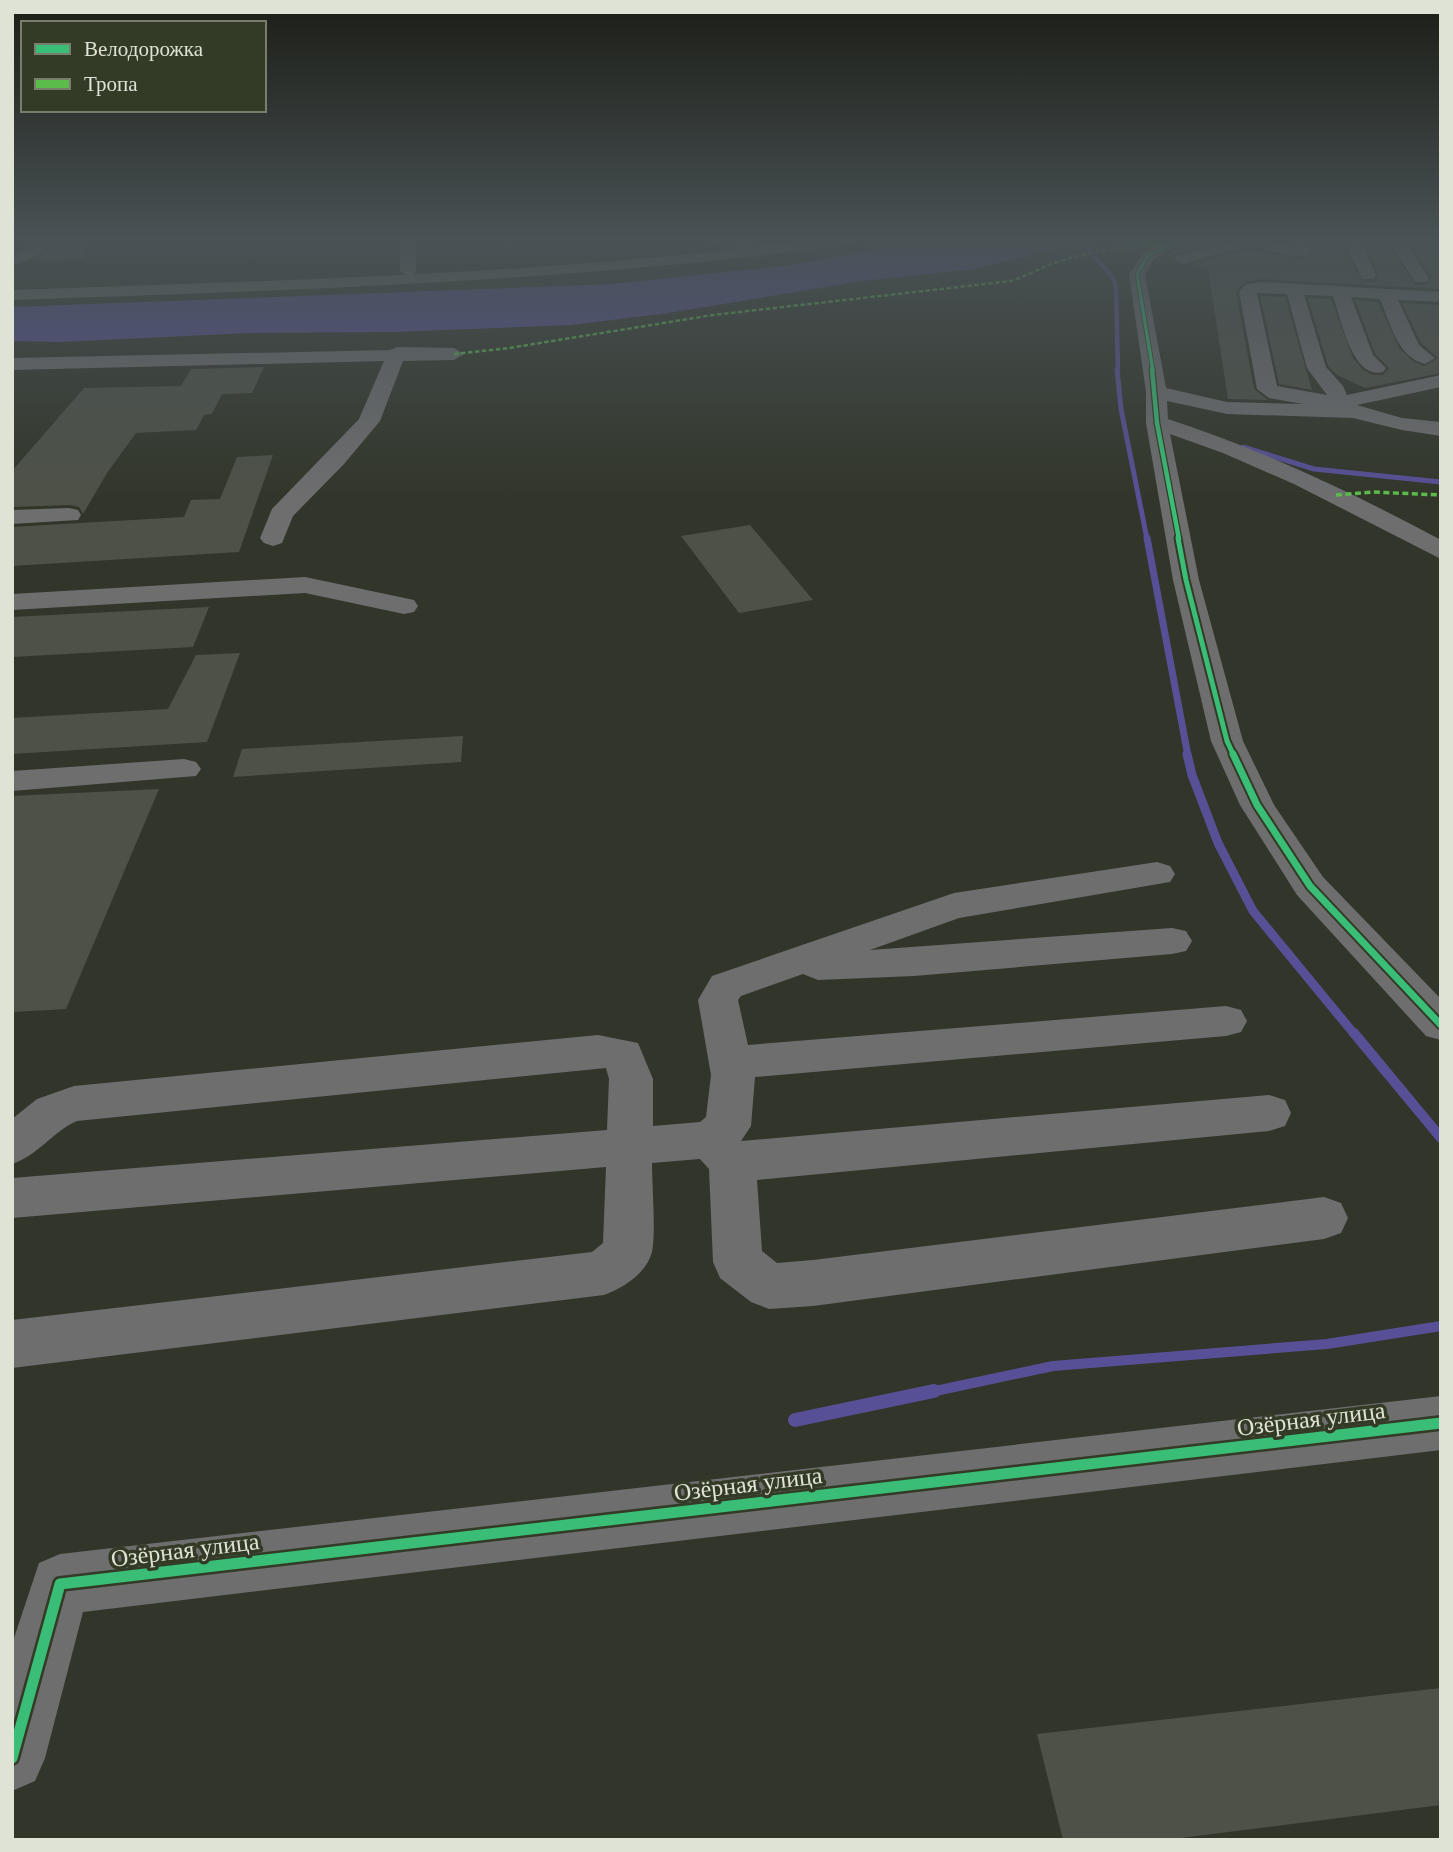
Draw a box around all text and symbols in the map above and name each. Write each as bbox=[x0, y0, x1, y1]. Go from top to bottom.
legend bbox=[21, 21, 266, 112]
text: Велодорожка bbox=[84, 37, 204, 61]
text: Тропа bbox=[84, 72, 138, 96]
street label: Озёрная улица bbox=[1235, 1397, 1387, 1441]
street label: Озёрная улица bbox=[672, 1462, 824, 1506]
street label: Озёрная улица bbox=[109, 1528, 261, 1572]

